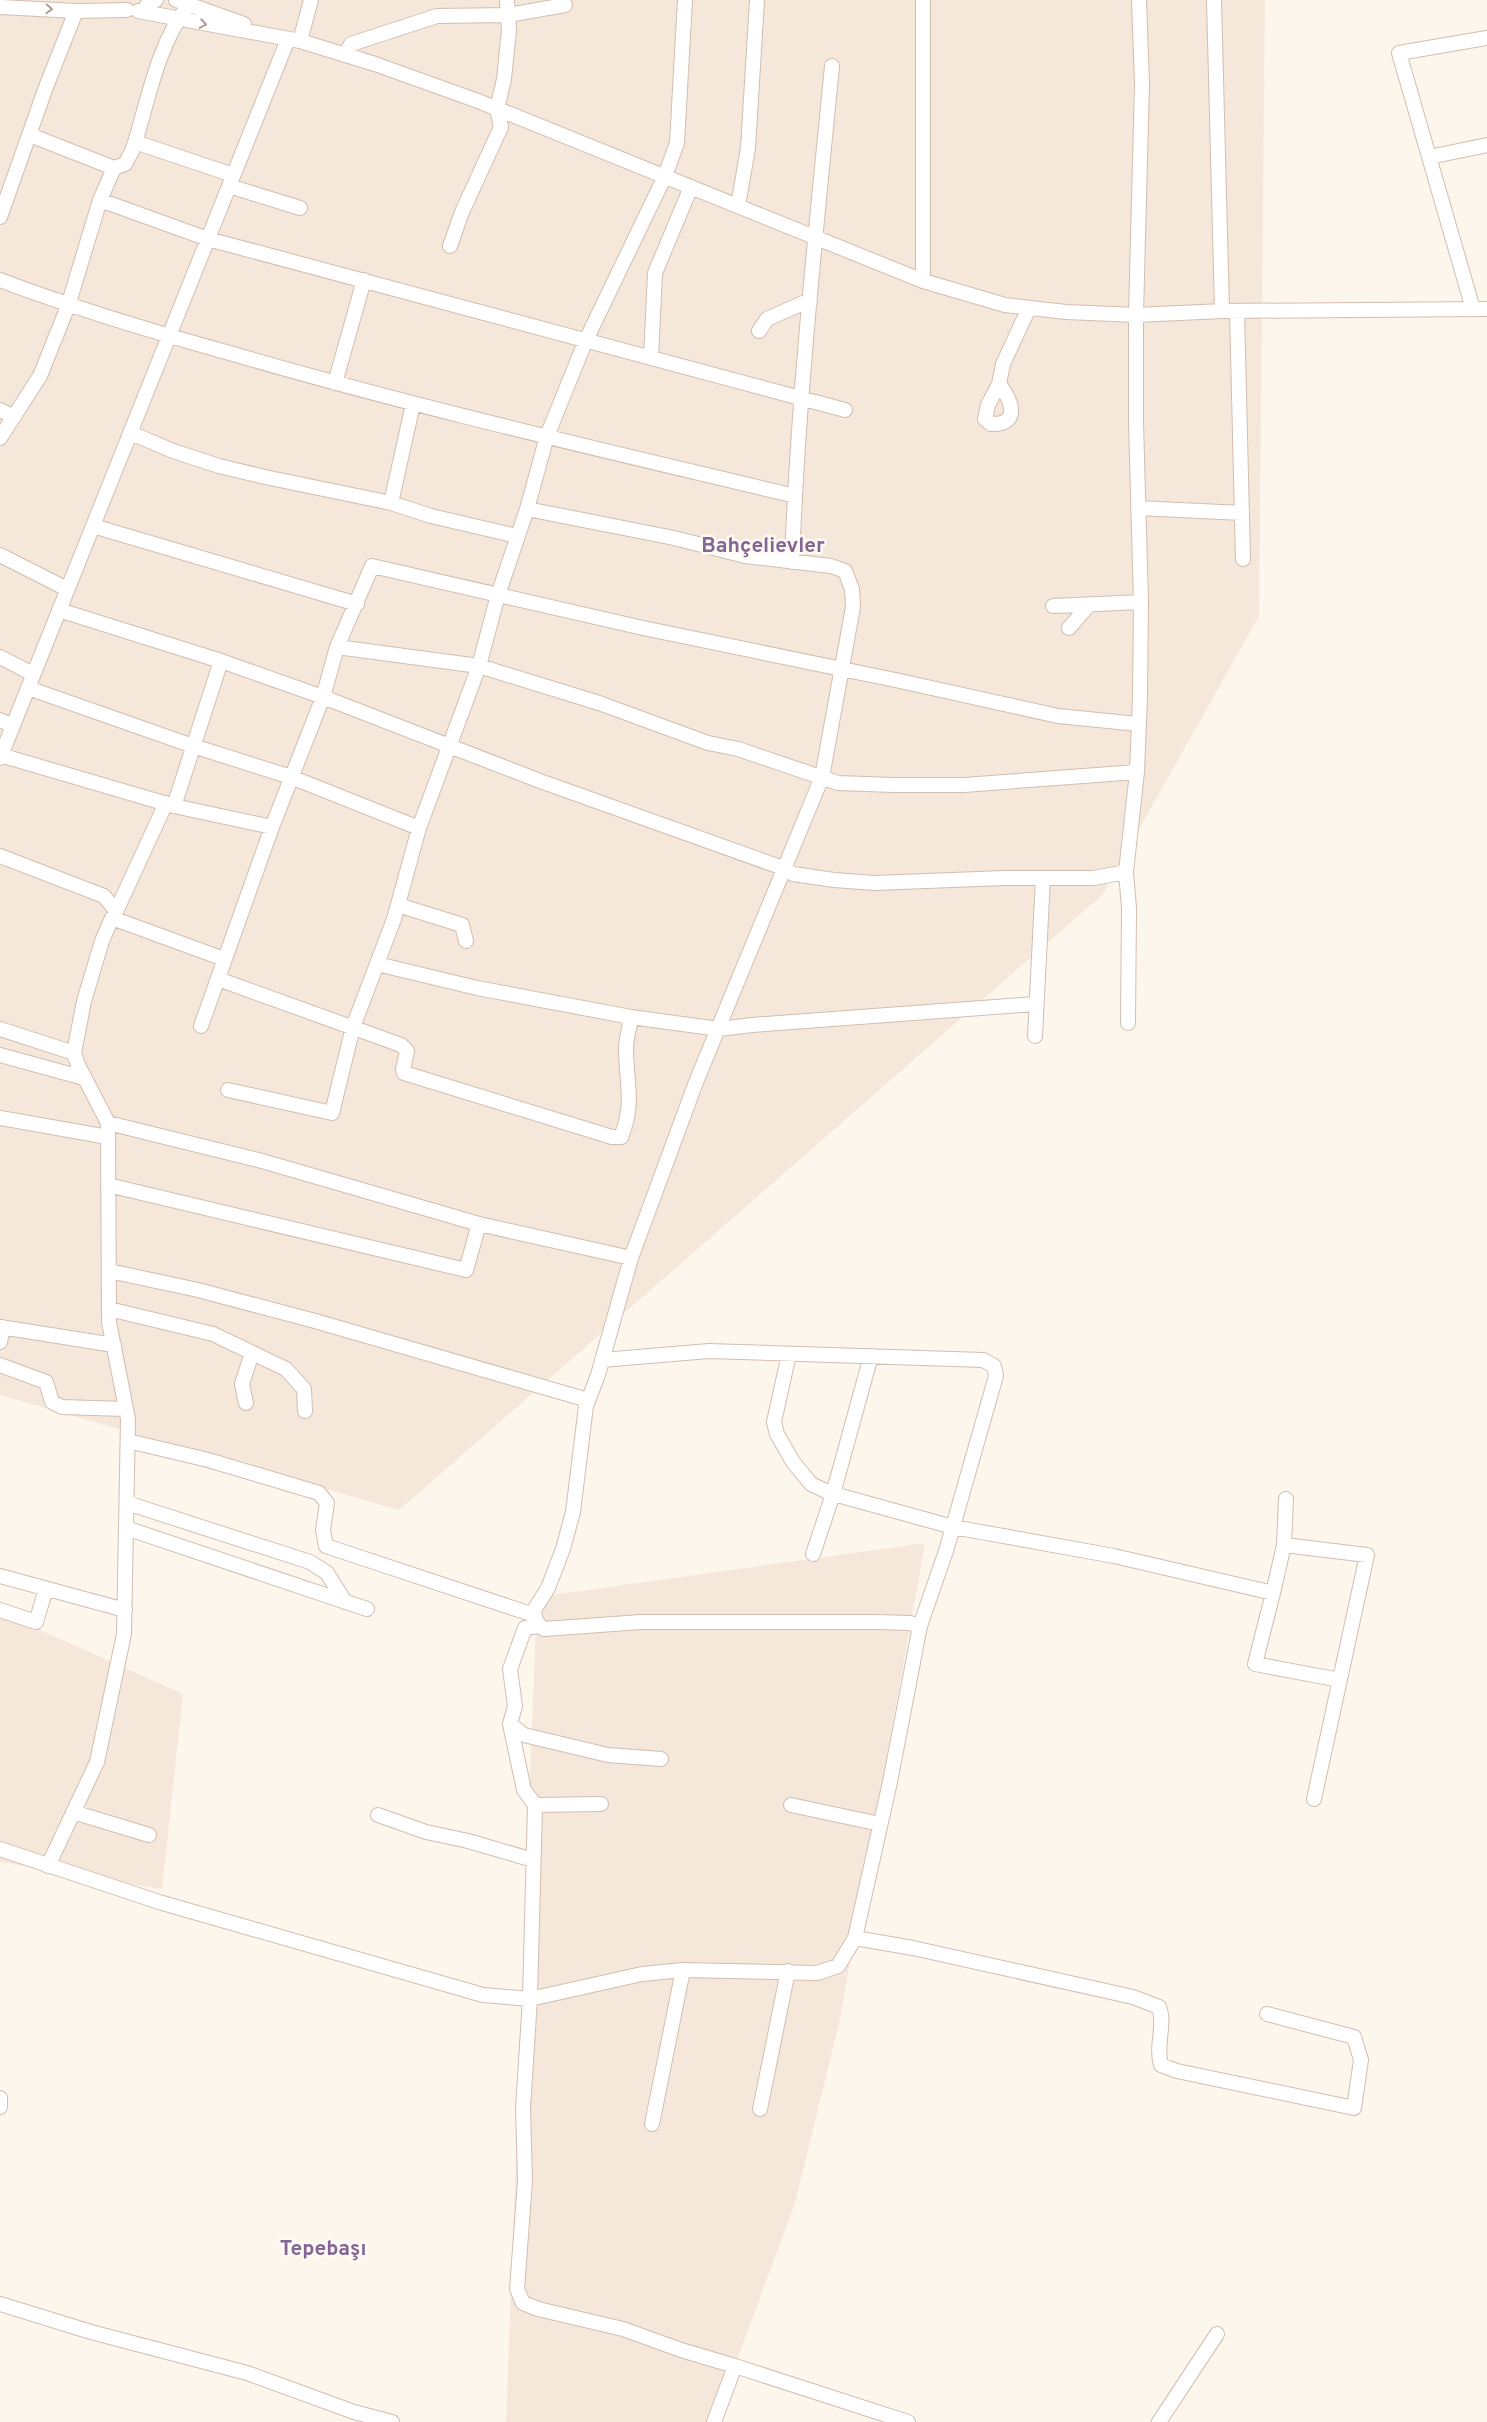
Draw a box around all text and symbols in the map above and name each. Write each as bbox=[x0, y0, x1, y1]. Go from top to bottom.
one-way arrow bbox=[45, 4, 53, 15]
one-way arrow bbox=[198, 19, 207, 29]
district label: Bahçelievler bbox=[701, 533, 825, 560]
district label: Tepebaşı bbox=[280, 2236, 366, 2263]

